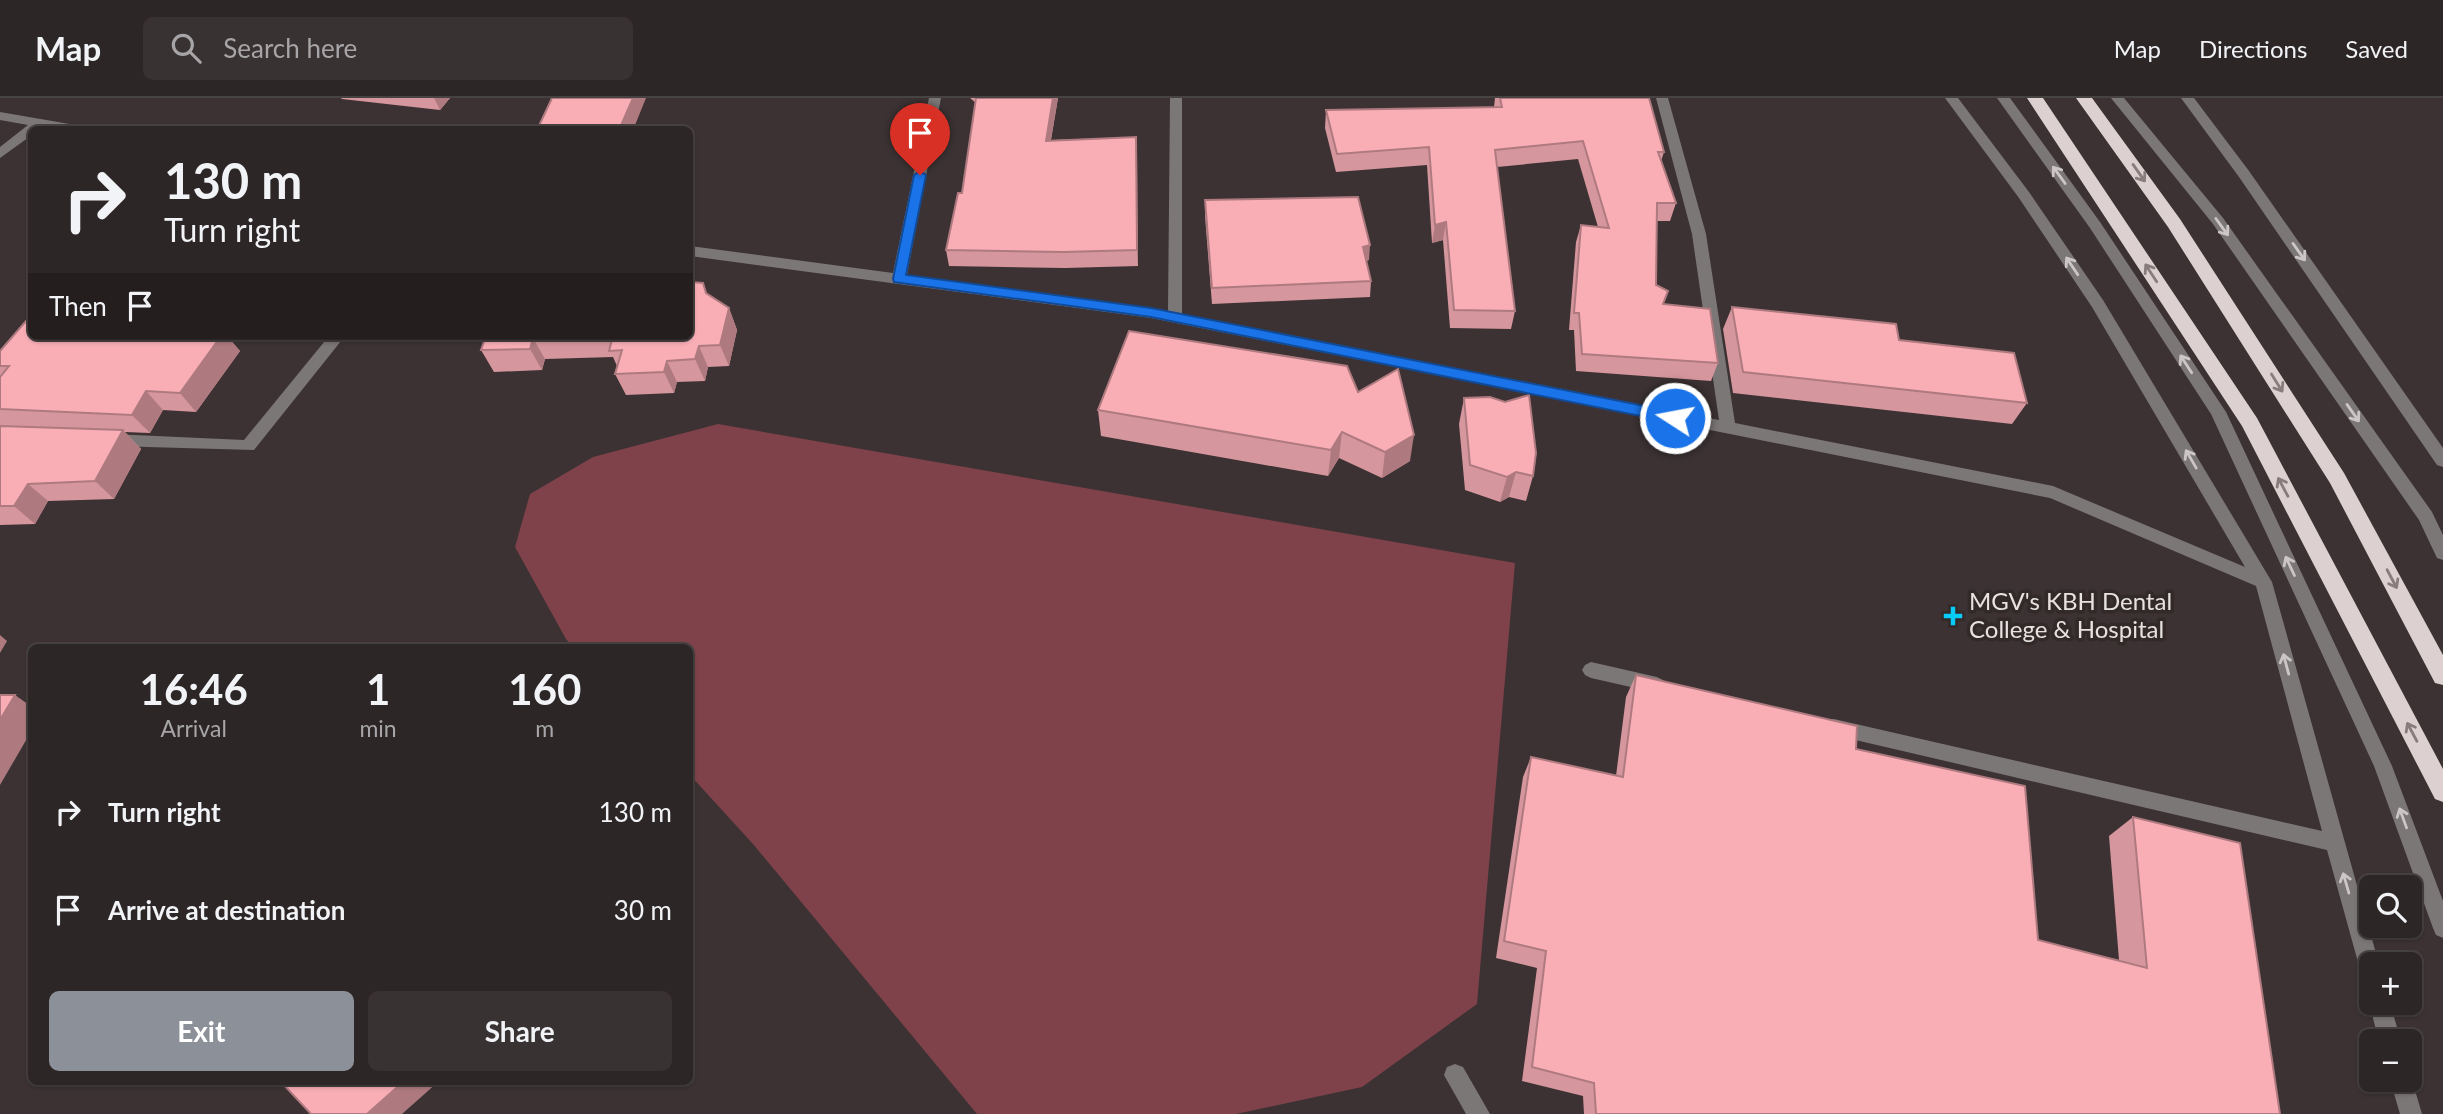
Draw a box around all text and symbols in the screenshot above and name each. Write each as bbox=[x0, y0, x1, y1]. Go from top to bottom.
search box bbox=[143, 17, 633, 80]
text: Map bbox=[35, 28, 101, 68]
icon: search bbox=[167, 29, 205, 67]
text: Search here bbox=[223, 32, 357, 64]
text: Map bbox=[2114, 34, 2161, 63]
text: Directions bbox=[2199, 34, 2307, 63]
text: Saved bbox=[2345, 34, 2408, 63]
pin bbox=[890, 103, 950, 175]
icon: arrive bbox=[901, 114, 939, 152]
text: 130 m bbox=[164, 151, 302, 209]
icon: right bbox=[49, 154, 140, 245]
one-way arrow bbox=[2132, 163, 2146, 182]
one-way arrow bbox=[2052, 166, 2066, 185]
text: Turn right bbox=[164, 210, 300, 249]
one-way arrow bbox=[2215, 217, 2229, 236]
one-way arrow bbox=[2292, 242, 2306, 261]
one-way arrow bbox=[2064, 256, 2078, 276]
one-way arrow bbox=[2144, 263, 2158, 283]
icon: arrive bbox=[121, 287, 159, 325]
text: Then bbox=[49, 290, 107, 322]
one-way arrow bbox=[2179, 354, 2193, 374]
one-way arrow bbox=[2271, 373, 2285, 393]
position arrow bbox=[1638, 381, 1712, 455]
one-way arrow bbox=[2346, 403, 2360, 422]
one-way arrow bbox=[2184, 450, 2198, 470]
one-way arrow bbox=[2276, 477, 2290, 497]
one-way arrow bbox=[2282, 556, 2296, 577]
one-way arrow bbox=[2385, 569, 2399, 589]
place label: MGV's KBH Dental College & Hospital bbox=[1969, 586, 2172, 643]
marker: MGV's KBH Dental College & Hospital bbox=[1943, 606, 1963, 626]
one-way arrow bbox=[2279, 653, 2292, 676]
text: 16:46 bbox=[140, 664, 248, 714]
text: 1 bbox=[366, 664, 390, 714]
text: 160 bbox=[508, 664, 581, 714]
text: Arrival bbox=[161, 714, 227, 742]
text: min bbox=[359, 714, 397, 742]
text: m bbox=[535, 714, 554, 742]
one-way arrow bbox=[2404, 722, 2418, 742]
icon: right bbox=[49, 793, 87, 831]
text: Turn right bbox=[108, 796, 221, 828]
text: 130 m bbox=[599, 796, 672, 828]
one-way arrow bbox=[2395, 807, 2408, 829]
one-way arrow bbox=[2339, 872, 2352, 894]
map controls bbox=[2359, 875, 2422, 1092]
button: search bbox=[2359, 875, 2422, 938]
icon: arrive bbox=[49, 891, 87, 929]
text: Arrive at destination bbox=[108, 894, 345, 926]
text: 30 m bbox=[614, 894, 672, 926]
button: + bbox=[2359, 952, 2422, 1015]
button: Exit bbox=[49, 991, 354, 1071]
button: Share bbox=[368, 991, 672, 1071]
button: − bbox=[2359, 1029, 2422, 1092]

